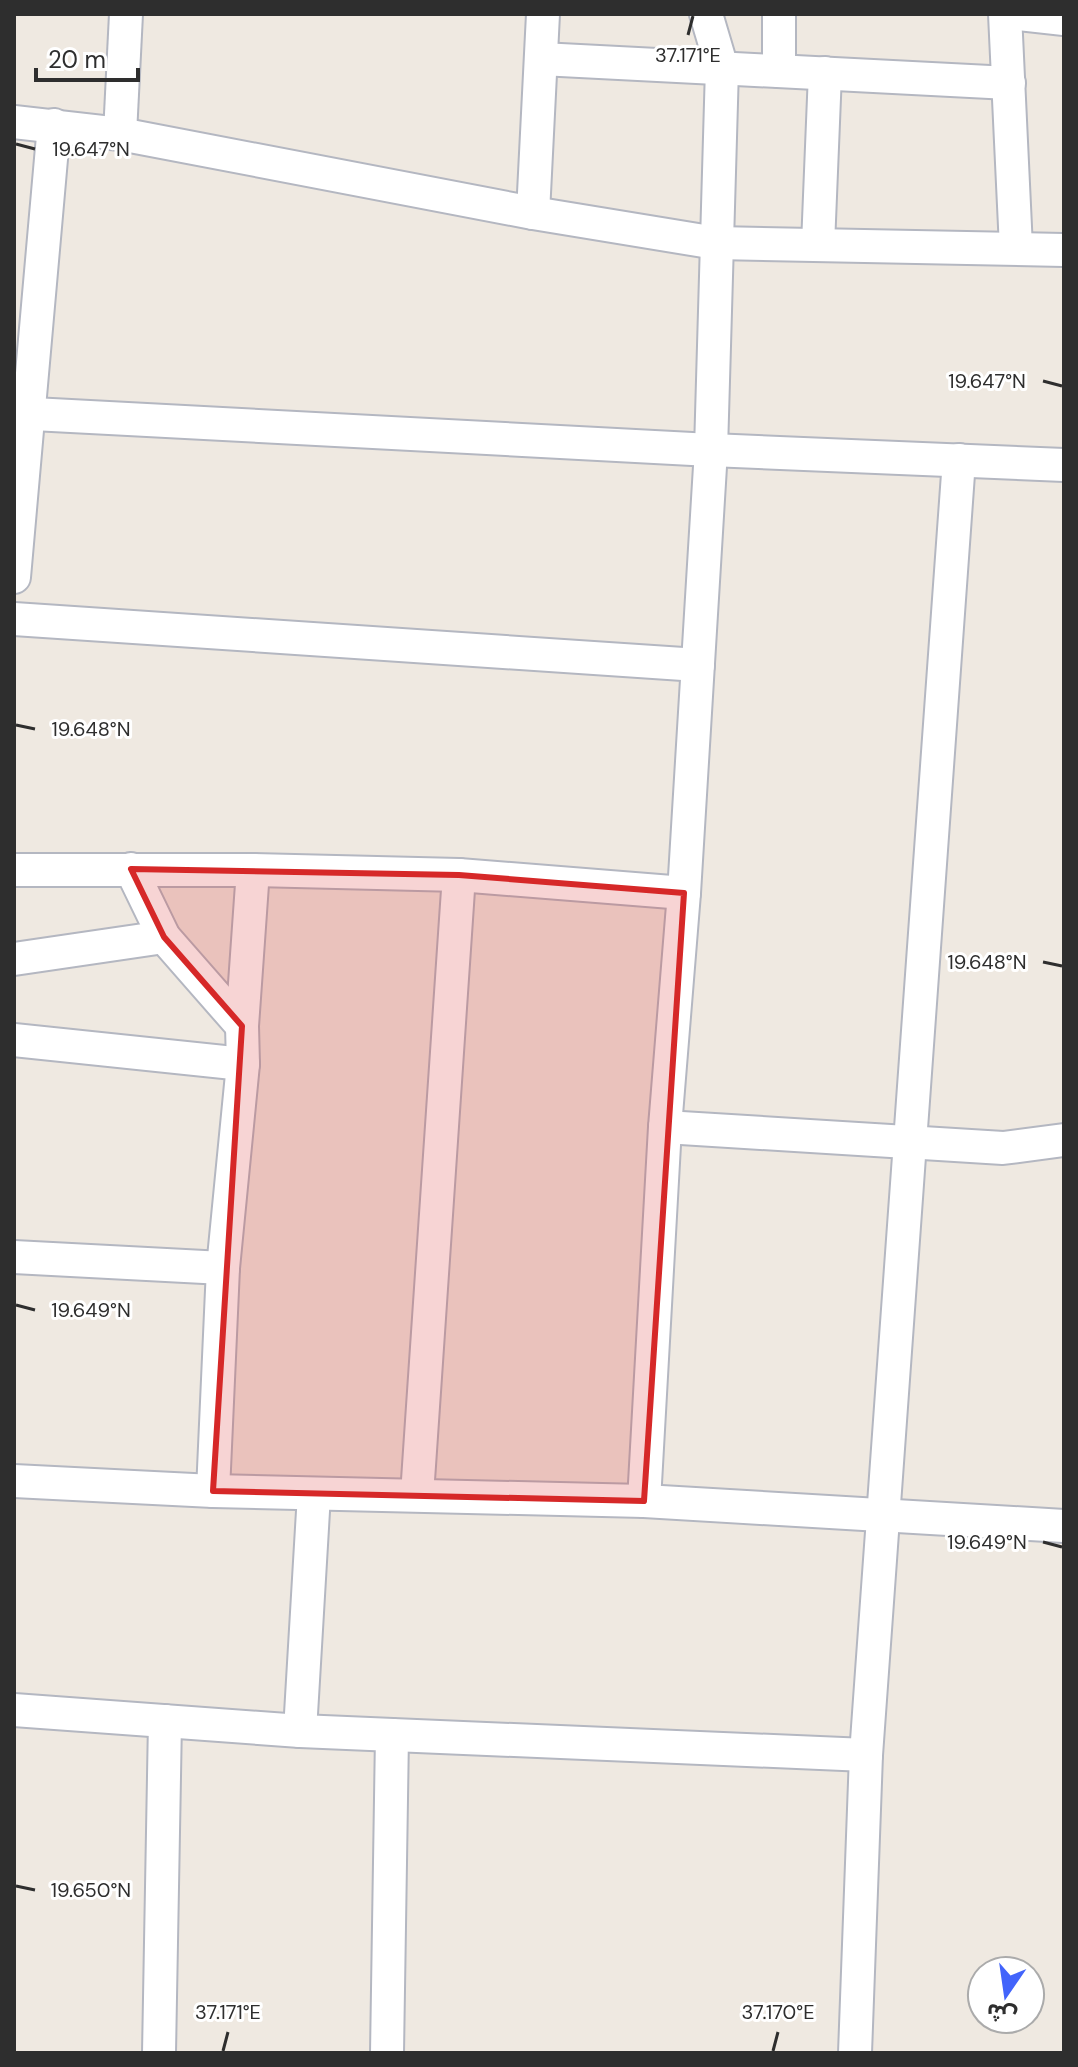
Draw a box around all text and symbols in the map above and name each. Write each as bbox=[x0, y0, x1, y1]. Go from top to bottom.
scale bar bbox=[36, 32, 138, 82]
text: 37.171°E bbox=[655, 42, 721, 68]
text: 20 m bbox=[48, 44, 106, 75]
text: 19.647°N bbox=[52, 136, 130, 162]
text: 19.647°N bbox=[948, 368, 1026, 394]
text: 19.648°N bbox=[51, 716, 131, 742]
text: 19.648°N bbox=[947, 949, 1027, 975]
text: 19.649°N bbox=[51, 1297, 131, 1323]
text: 19.649°N bbox=[947, 1529, 1027, 1555]
text: 19.650°N bbox=[51, 1877, 131, 1903]
north arrow bbox=[966, 1955, 1046, 2035]
text: ش bbox=[984, 1996, 1020, 2032]
text: 37.171°E bbox=[195, 1999, 261, 2025]
text: 37.170°E bbox=[742, 1999, 814, 2025]

